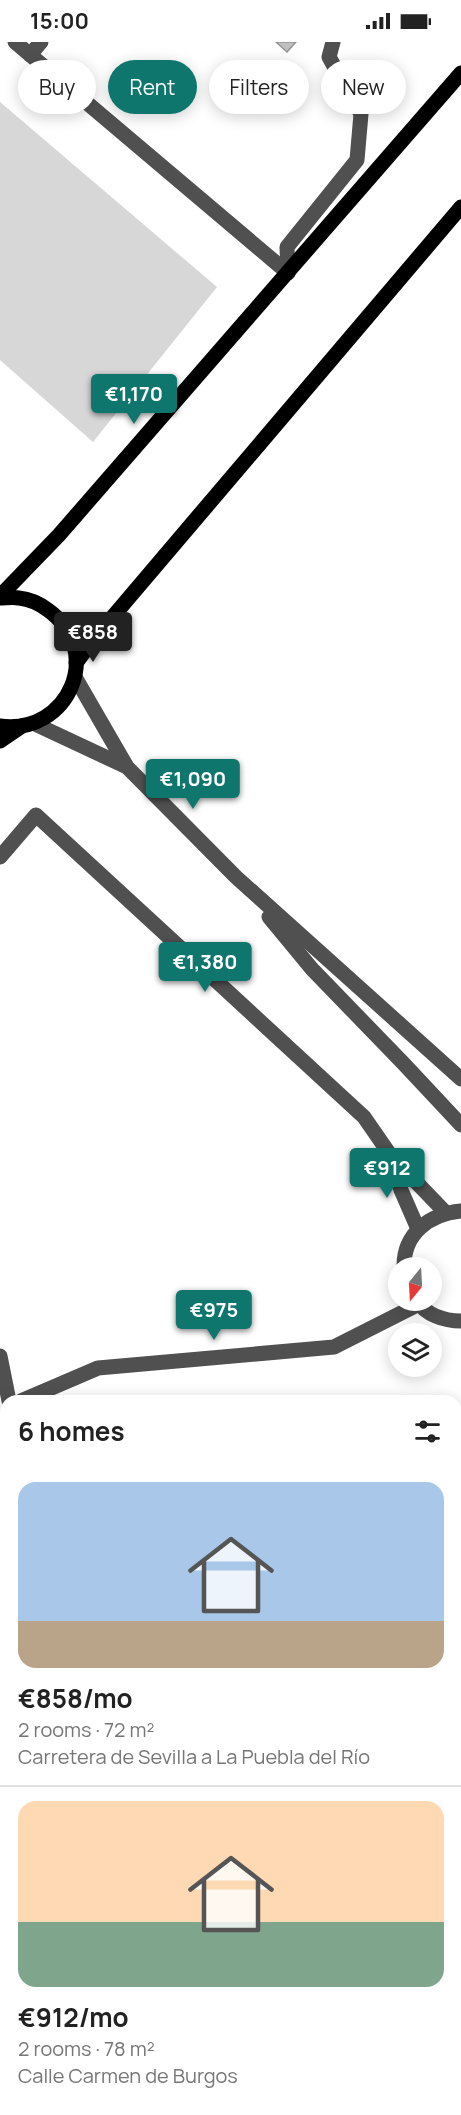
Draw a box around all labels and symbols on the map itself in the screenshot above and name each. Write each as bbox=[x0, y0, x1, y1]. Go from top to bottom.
pin: €1,170 bbox=[85, 374, 183, 425]
pin: €858 bbox=[57, 612, 129, 663]
pin: €1,090 bbox=[144, 759, 242, 810]
pin: €1,380 bbox=[156, 942, 254, 993]
pin: €912 bbox=[351, 1148, 423, 1199]
north arrow bbox=[388, 1257, 442, 1311]
pin: €975 bbox=[178, 1290, 250, 1341]

